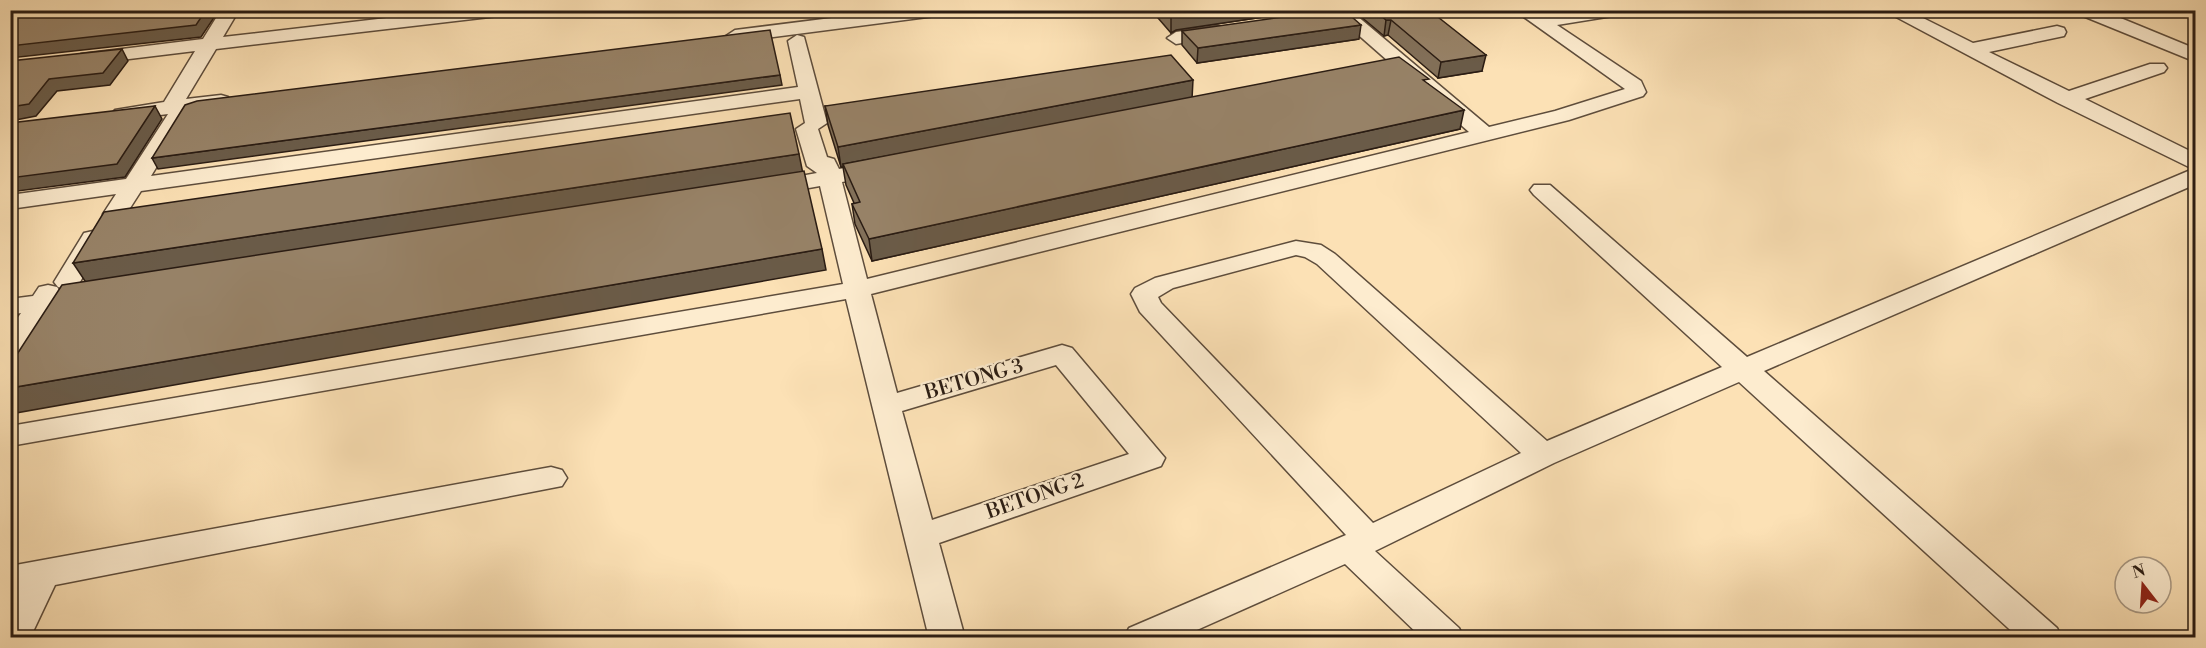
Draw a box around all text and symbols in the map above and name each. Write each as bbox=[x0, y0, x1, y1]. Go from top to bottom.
street label: BETONG 3 bbox=[921, 354, 1026, 406]
street label: BETONG 2 bbox=[982, 469, 1087, 526]
north arrow bbox=[2113, 555, 2173, 615]
text: N bbox=[2130, 560, 2148, 583]

